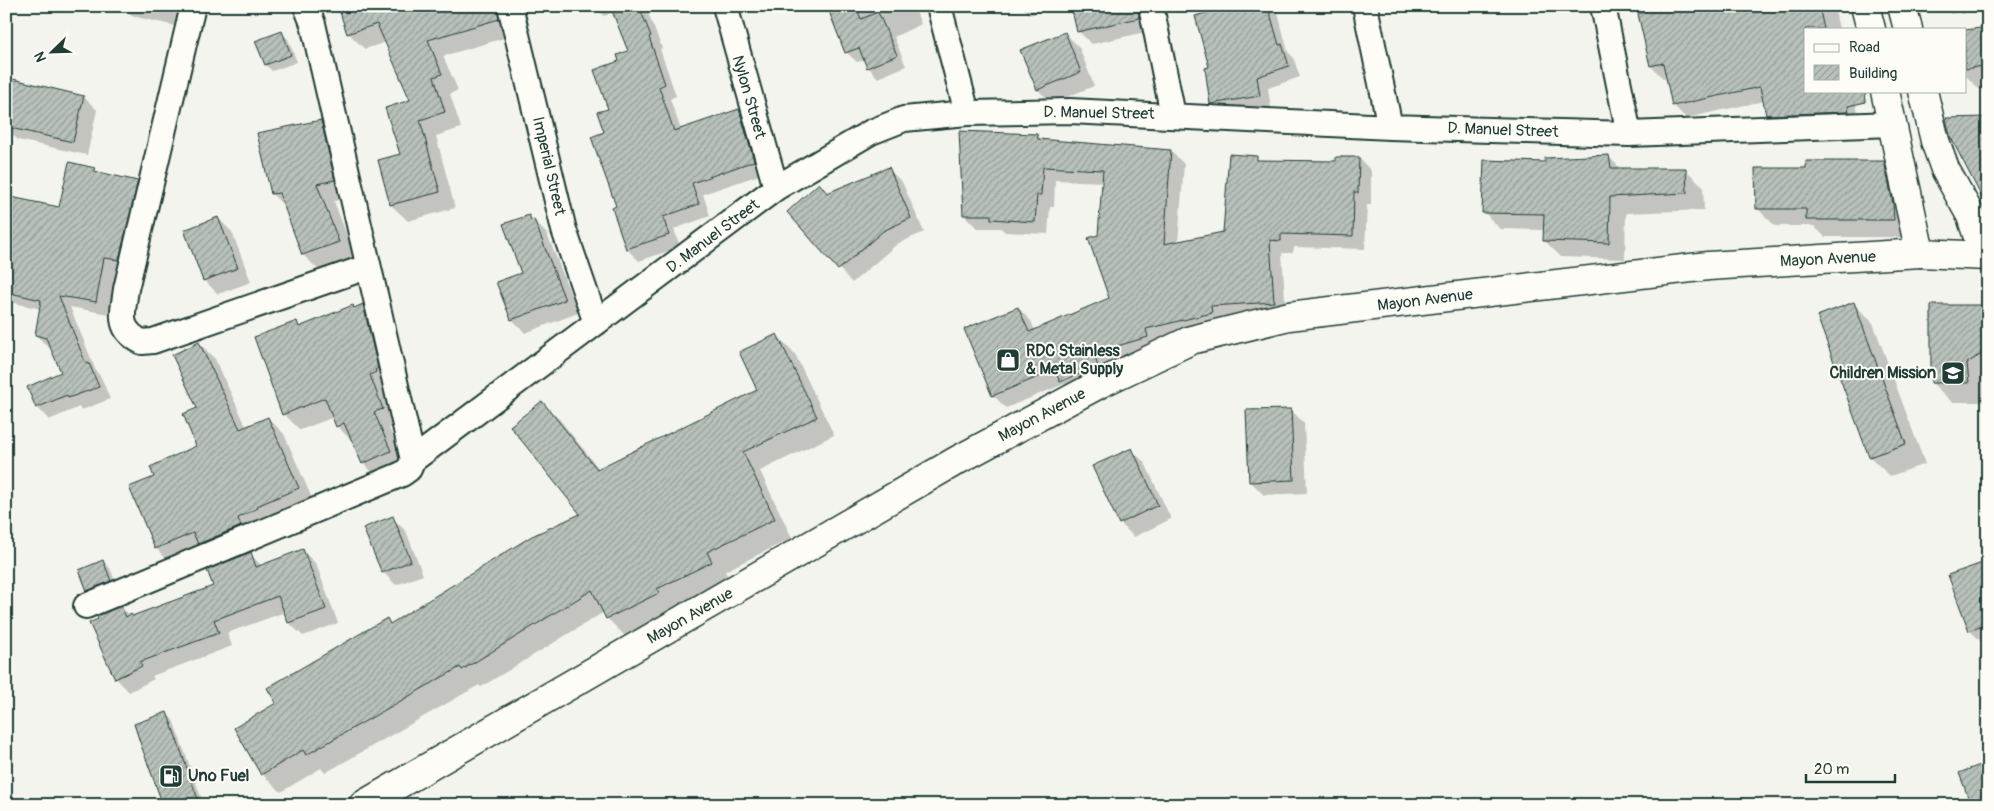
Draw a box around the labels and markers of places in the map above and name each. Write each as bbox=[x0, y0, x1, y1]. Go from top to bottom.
place label: RDC Stainless & Metal Supply bbox=[1026, 341, 1123, 379]
shop icon: RDC Stainless & Metal Supply bbox=[995, 347, 1021, 373]
school or university icon: Children Mission bbox=[1940, 360, 1966, 386]
place label: Children Mission bbox=[1829, 363, 1936, 383]
fuel station icon: Uno Fuel bbox=[158, 763, 184, 789]
place label: Uno Fuel bbox=[188, 766, 250, 786]

